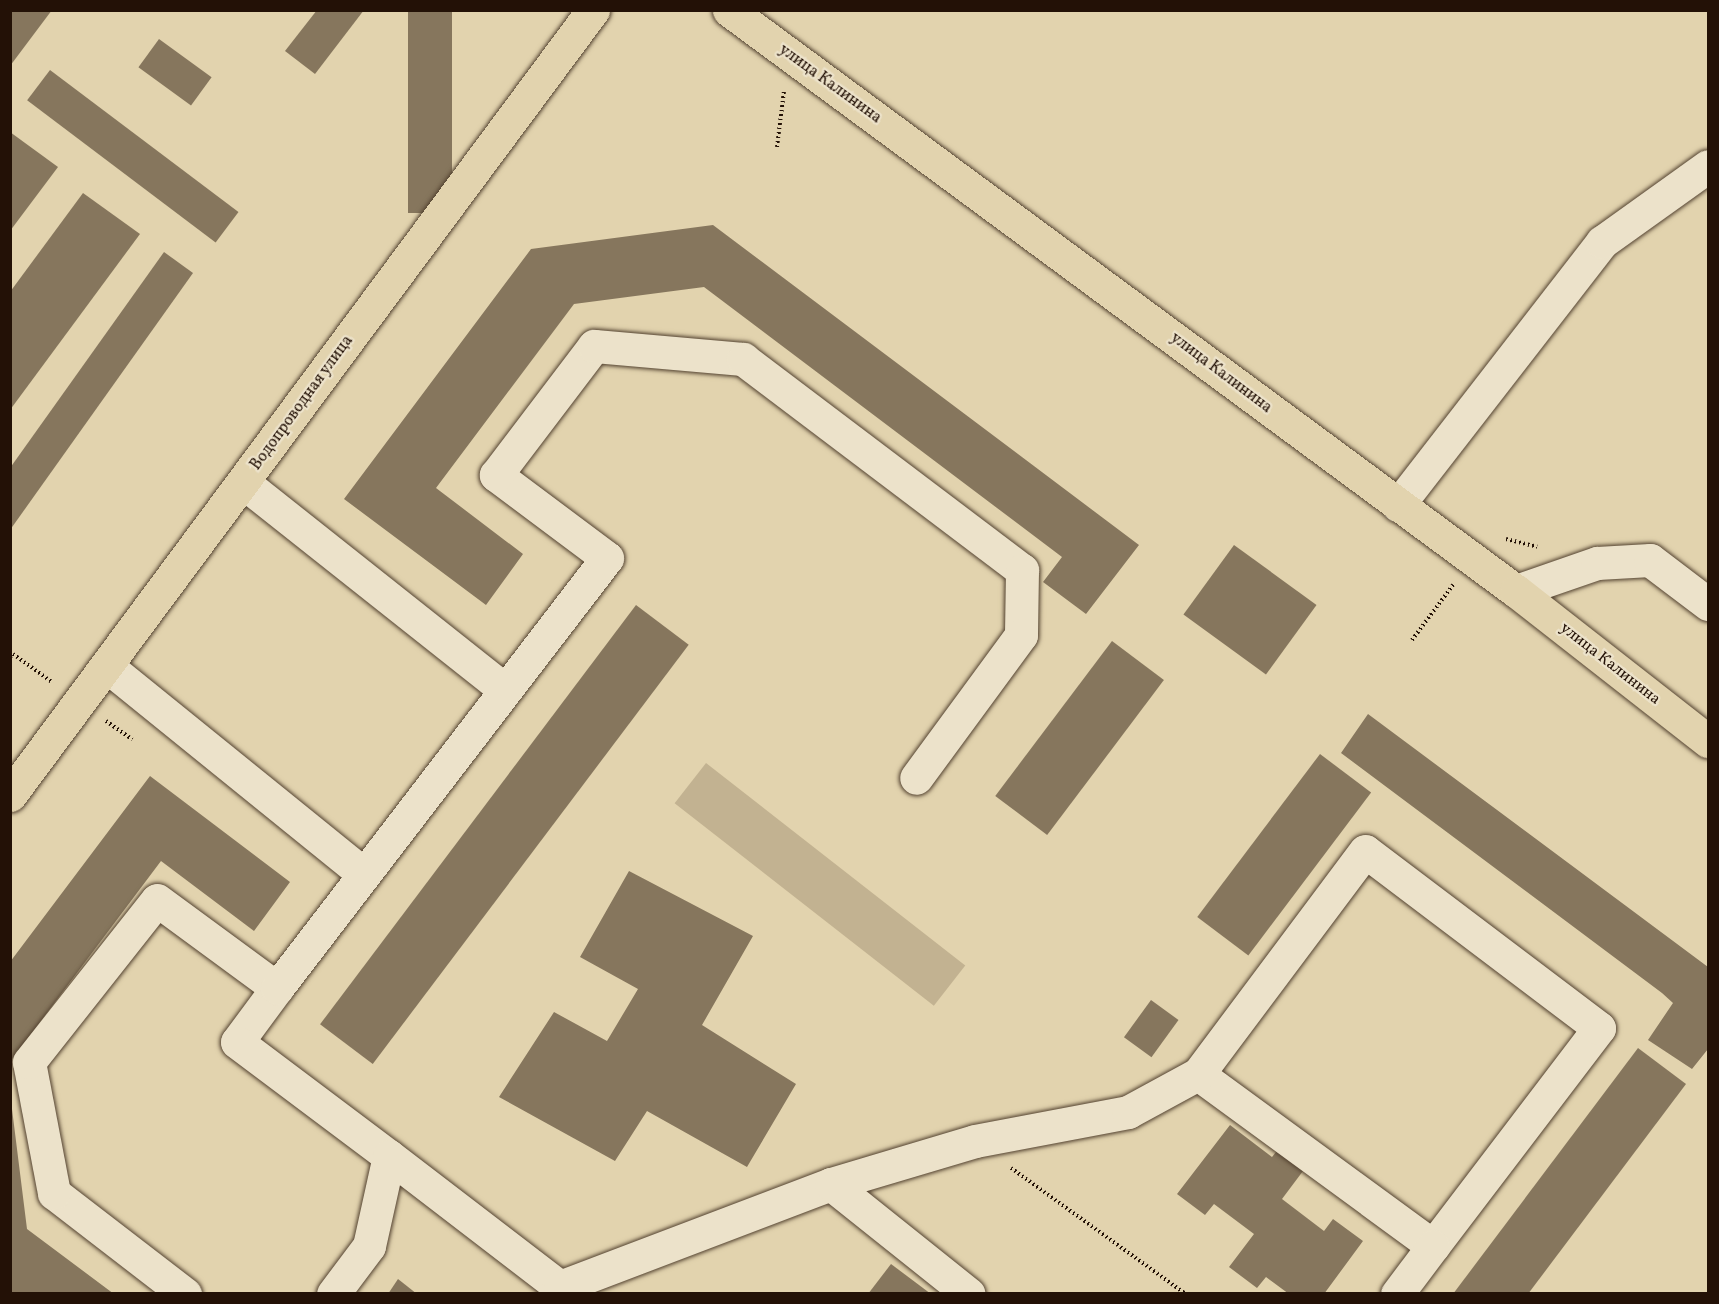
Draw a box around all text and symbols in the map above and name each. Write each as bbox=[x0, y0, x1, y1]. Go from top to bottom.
street label: улица Калинина bbox=[775, 40, 885, 128]
street label: улица Калинина bbox=[1166, 329, 1276, 417]
street label: Водопроводная улица bbox=[246, 332, 358, 474]
street label: улица Калинина bbox=[1556, 619, 1664, 709]

